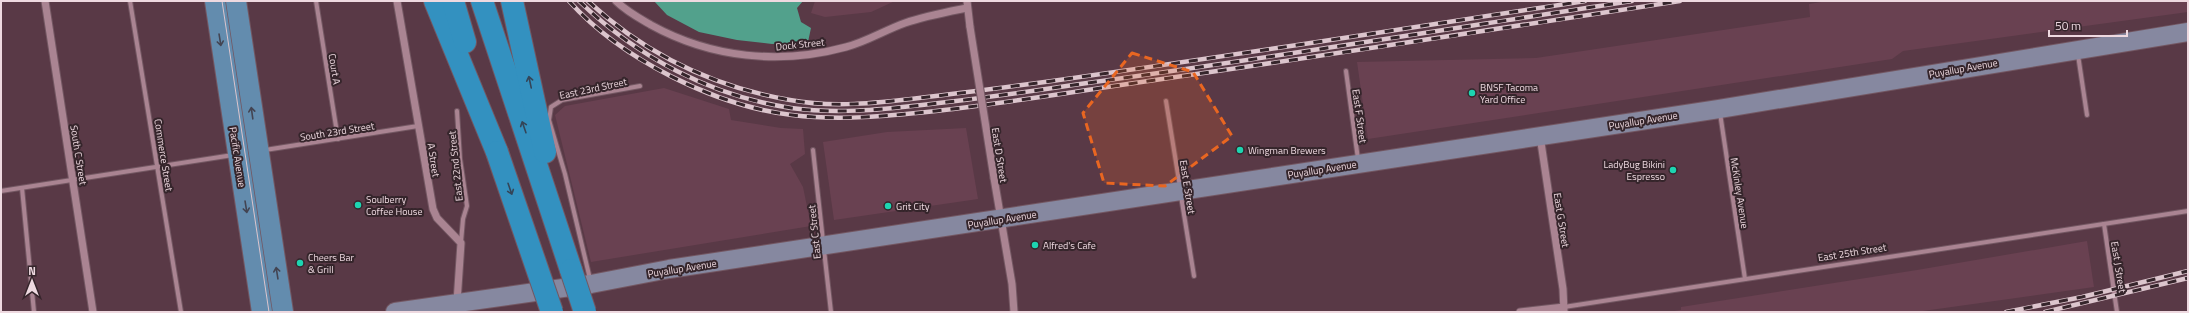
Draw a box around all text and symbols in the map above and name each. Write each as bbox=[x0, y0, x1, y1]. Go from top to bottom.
scale bar bbox=[2049, 12, 2127, 38]
text: 50 m bbox=[2055, 16, 2081, 35]
one-way arrow bbox=[217, 33, 225, 46]
street label: Dock Street bbox=[775, 34, 826, 55]
street label: Court A bbox=[325, 53, 344, 86]
street label: Puyallup Avenue bbox=[1927, 55, 1999, 82]
street label: East 23rd Street bbox=[558, 74, 629, 103]
one-way arrow bbox=[526, 76, 534, 89]
place label: BNSF Tacoma Yard Office bbox=[1480, 80, 1538, 107]
street label: East F Street bbox=[1348, 88, 1371, 144]
marker: BNSF Tacoma Yard Office bbox=[1467, 88, 1477, 98]
one-way arrow bbox=[248, 107, 256, 120]
street label: Puyallup Avenue bbox=[1607, 108, 1679, 133]
street label: Commerce Street bbox=[150, 118, 177, 193]
street label: South 23rd Street bbox=[299, 118, 376, 145]
one-way arrow bbox=[520, 121, 527, 134]
street label: South C Street bbox=[66, 124, 91, 187]
street label: Pacific Avenue bbox=[225, 126, 250, 188]
street label: East D Street bbox=[988, 127, 1011, 184]
street label: East 22nd Street bbox=[444, 130, 467, 202]
street label: A Street bbox=[423, 142, 444, 178]
place label: Wingman Brewers bbox=[1248, 143, 1326, 158]
marker: Wingman Brewers bbox=[1235, 145, 1245, 155]
street label: Puyallup Avenue bbox=[1286, 157, 1358, 182]
place label: LadyBug Bikini Espresso bbox=[1603, 157, 1665, 184]
street label: McKinley Avenue bbox=[1727, 157, 1753, 230]
street label: East E Street bbox=[1176, 159, 1199, 216]
marker: LadyBug Bikini Espresso bbox=[1668, 165, 1678, 175]
one-way arrow bbox=[506, 182, 514, 194]
place label: Soulberry Coffee House bbox=[366, 192, 422, 219]
street label: East G Street bbox=[1550, 192, 1573, 249]
place label: Grit City bbox=[896, 199, 930, 214]
one-way arrow bbox=[242, 200, 250, 213]
marker: Soulberry Coffee House bbox=[353, 200, 363, 210]
marker: Grit City bbox=[883, 201, 893, 211]
street label: East C Street bbox=[804, 204, 825, 260]
street label: Puyallup Avenue bbox=[966, 207, 1038, 232]
place label: Alfred's Cafe bbox=[1043, 238, 1096, 253]
marker: Alfred's Cafe bbox=[1030, 240, 1040, 250]
street label: East 25th Street bbox=[1817, 240, 1888, 265]
street label: East J Street bbox=[2107, 240, 2130, 294]
place label: Cheers Bar & Grill bbox=[308, 250, 354, 277]
street label: Puyallup Avenue bbox=[646, 256, 718, 281]
marker: Cheers Bar & Grill bbox=[295, 258, 305, 268]
north arrow bbox=[12, 261, 52, 301]
text: N bbox=[28, 263, 36, 279]
one-way arrow bbox=[273, 267, 281, 280]

